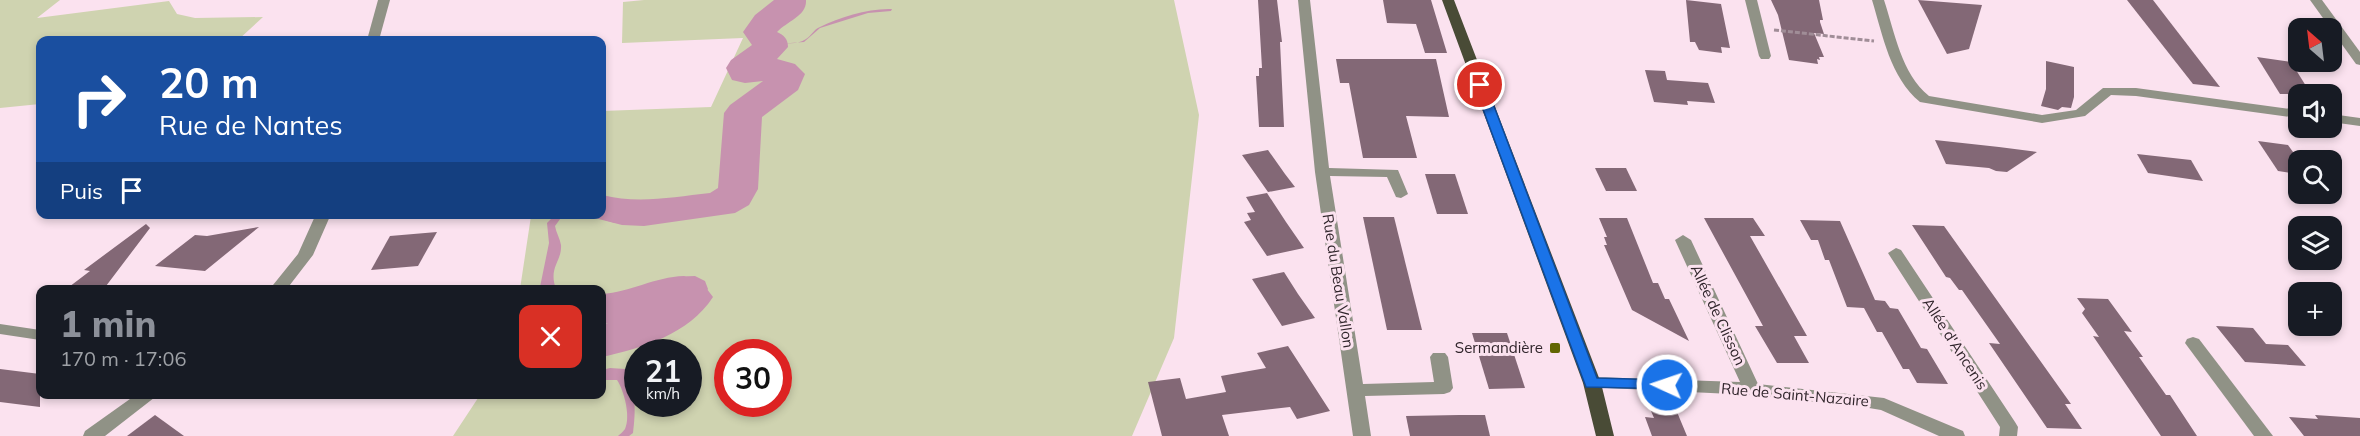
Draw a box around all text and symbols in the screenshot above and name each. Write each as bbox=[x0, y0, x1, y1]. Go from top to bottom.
north arrow bbox=[2288, 18, 2342, 72]
map controls bbox=[2288, 18, 2342, 336]
text: 20 m bbox=[159, 56, 259, 109]
pin bbox=[1454, 59, 1505, 110]
icon: right bbox=[60, 60, 138, 138]
icon: arrive bbox=[1463, 68, 1496, 101]
button: sound bbox=[2288, 84, 2342, 138]
text: Rue de Nantes bbox=[159, 108, 343, 142]
button: search bbox=[2288, 150, 2342, 204]
icon: arrive bbox=[115, 174, 148, 207]
text: Puis bbox=[60, 177, 103, 205]
street label: Rue du Beau Vallon bbox=[1318, 212, 1358, 349]
button: layers bbox=[2288, 216, 2342, 270]
street label: Allée de Clisson bbox=[1687, 261, 1750, 368]
button: + bbox=[2288, 282, 2342, 336]
street label: Allée d'Ancenis bbox=[1919, 294, 1992, 393]
text: 1 min bbox=[60, 301, 156, 346]
button: close bbox=[519, 305, 582, 368]
place label: Sermandière bbox=[1455, 338, 1543, 357]
speed limit sign: 30 bbox=[714, 339, 792, 417]
marker: Sermandière bbox=[1548, 341, 1562, 355]
text: 170 m · 17:06 bbox=[60, 346, 186, 371]
text: 21 bbox=[645, 352, 681, 390]
position arrow bbox=[1635, 353, 1699, 417]
street label: Rue de Saint-Nazaire bbox=[1720, 379, 1870, 410]
text: km/h bbox=[646, 384, 680, 403]

